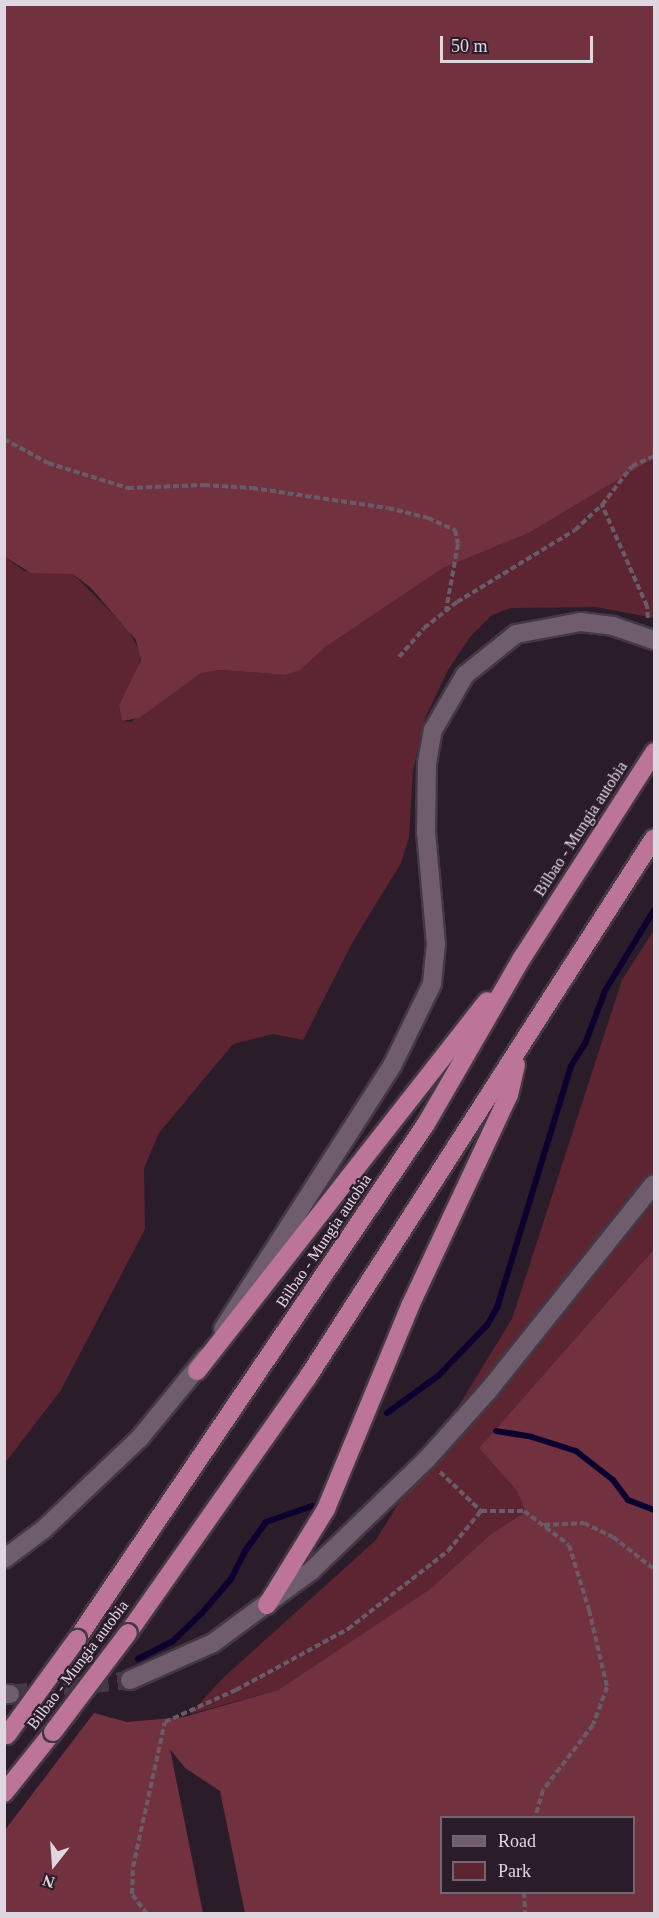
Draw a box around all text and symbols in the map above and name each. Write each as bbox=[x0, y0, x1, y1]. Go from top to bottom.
scale bar bbox=[443, 24, 596, 62]
text: 50 m bbox=[451, 36, 488, 56]
street label: Bilbao - Mungia autobia bbox=[530, 758, 632, 900]
street label: Bilbao - Mungia autobia bbox=[272, 1171, 376, 1311]
street label: Bilbao - Mungia autobia bbox=[23, 1597, 133, 1733]
legend bbox=[440, 1816, 635, 1894]
text: Road bbox=[498, 1831, 536, 1851]
north arrow bbox=[24, 1834, 84, 1894]
text: Park bbox=[498, 1861, 531, 1881]
text: N bbox=[41, 1872, 57, 1892]

